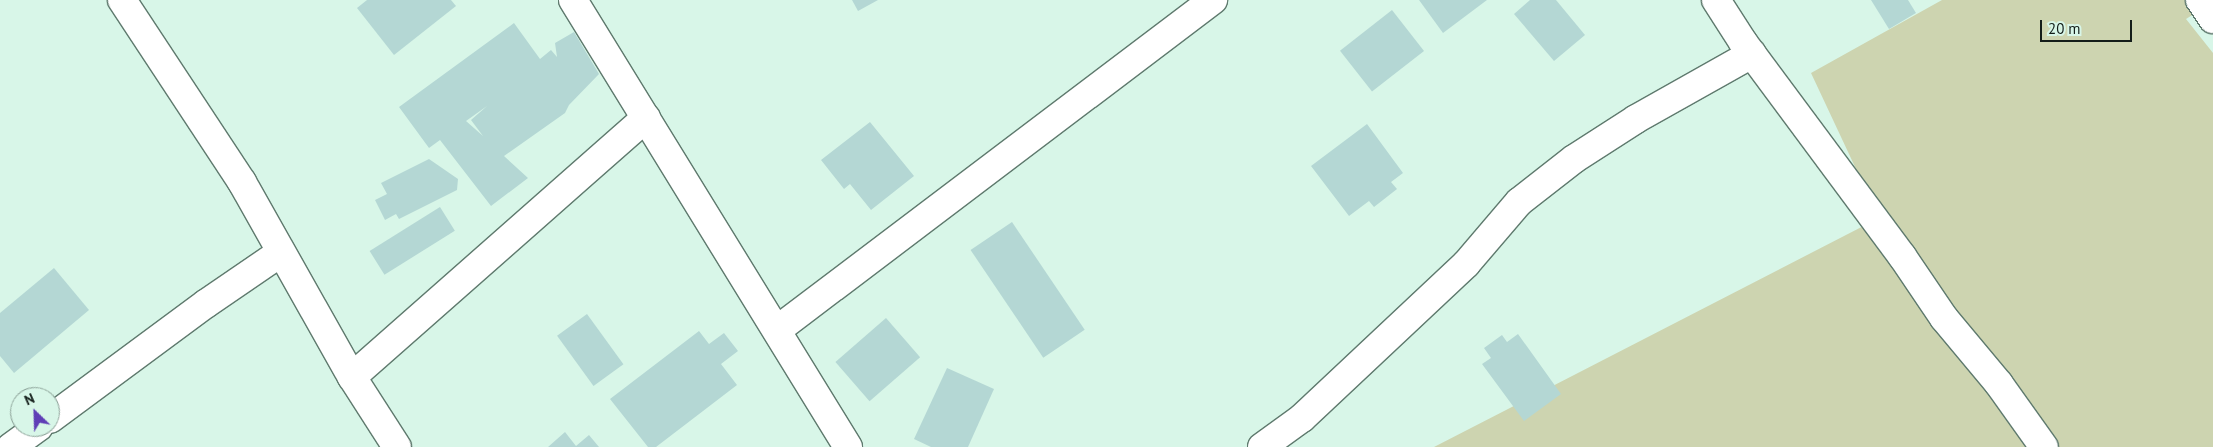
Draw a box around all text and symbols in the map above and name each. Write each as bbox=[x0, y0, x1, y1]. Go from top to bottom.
scale bar bbox=[2043, 10, 2136, 42]
text: 20 m bbox=[2048, 19, 2081, 38]
north arrow bbox=[10, 387, 60, 437]
text: N bbox=[21, 389, 37, 409]

